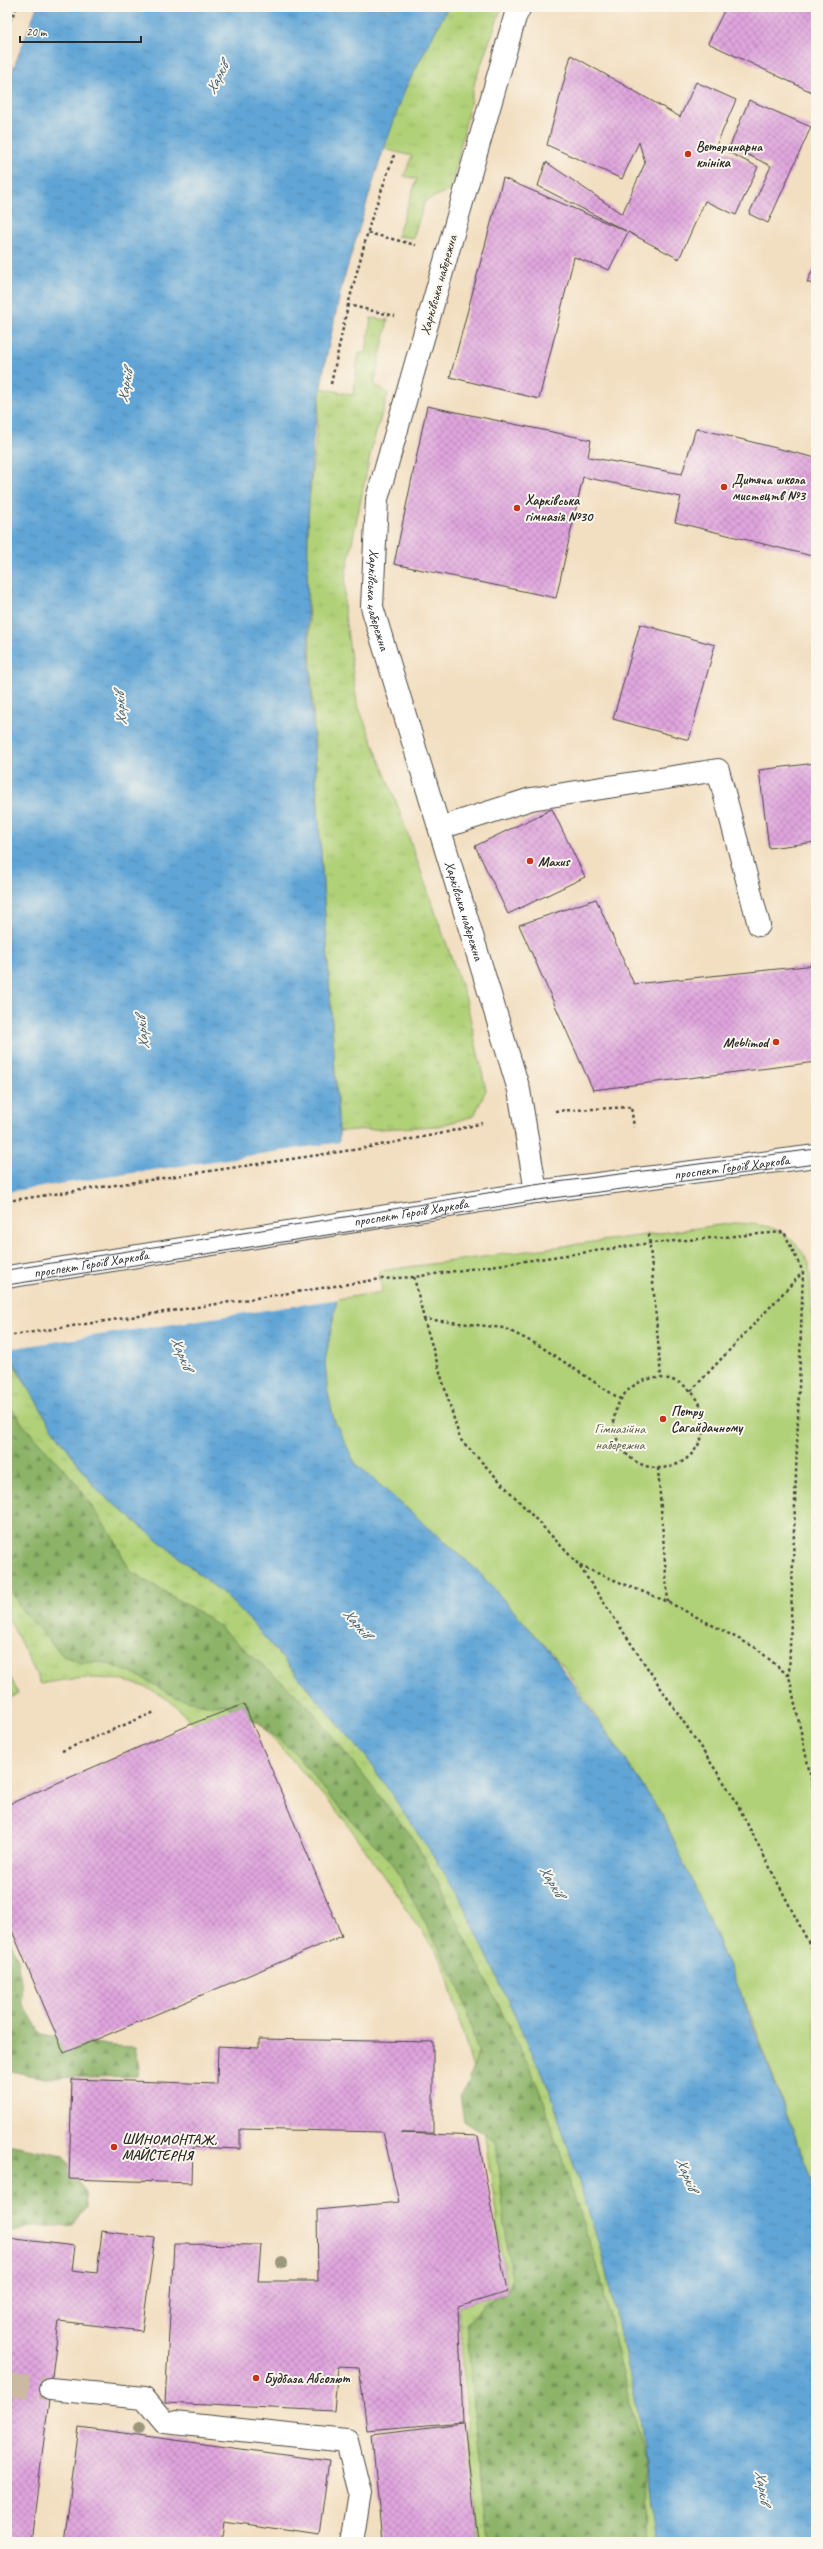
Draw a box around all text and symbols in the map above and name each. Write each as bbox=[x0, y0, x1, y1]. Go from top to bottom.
scale bar bbox=[20, 18, 141, 44]
text: 20 m bbox=[26, 24, 48, 40]
water label: Харків bbox=[202, 53, 236, 97]
place label: Ветеринарна клініка bbox=[696, 138, 763, 171]
marker: Ветеринарна клініка bbox=[683, 149, 693, 159]
street label: Харківська набережна bbox=[416, 232, 461, 337]
water label: Харків bbox=[113, 362, 139, 404]
place label: Дитяча школа мистецтв №3 bbox=[732, 471, 807, 504]
marker: Дитяча школа мистецтв №3 bbox=[719, 482, 729, 492]
place label: Харківська гімназія №30 bbox=[525, 492, 594, 525]
marker: Харківська гімназія №30 bbox=[512, 503, 522, 513]
street label: Харківська набережна bbox=[363, 548, 393, 654]
water label: Харків bbox=[109, 685, 131, 726]
place label: Maxus bbox=[538, 853, 571, 870]
marker: Maxus bbox=[525, 856, 535, 866]
street label: Харківська набережна bbox=[441, 859, 487, 964]
water label: Харків bbox=[131, 1009, 154, 1050]
place label: Meblimod bbox=[723, 1034, 770, 1051]
marker: Meblimod bbox=[771, 1037, 781, 1047]
street label: проспект Героїв Харкова bbox=[673, 1151, 791, 1183]
street label: проспект Героїв Харкова bbox=[352, 1195, 471, 1230]
street label: проспект Героїв Харкова bbox=[33, 1246, 151, 1282]
water label: Харків bbox=[167, 1334, 199, 1378]
place label: Петру Сагайдачному bbox=[671, 1403, 744, 1436]
marker: Петру Сагайдачному bbox=[658, 1414, 668, 1424]
park label: Гімназійна набережна bbox=[595, 1420, 646, 1453]
water label: Харків bbox=[339, 1605, 379, 1647]
water label: Харків bbox=[535, 1862, 572, 1906]
place label: ШИНОМОНТАЖ, МАЙСТЕРНЯ bbox=[122, 2131, 217, 2164]
marker: ШИНОМОНТАЖ, МАЙСТЕРНЯ bbox=[109, 2142, 119, 2152]
water label: Харків bbox=[672, 2155, 704, 2199]
place label: Будбаза Абсолют bbox=[264, 2370, 351, 2387]
marker: Будбаза Абсолют bbox=[251, 2373, 261, 2383]
water label: Харків bbox=[751, 2469, 775, 2511]

